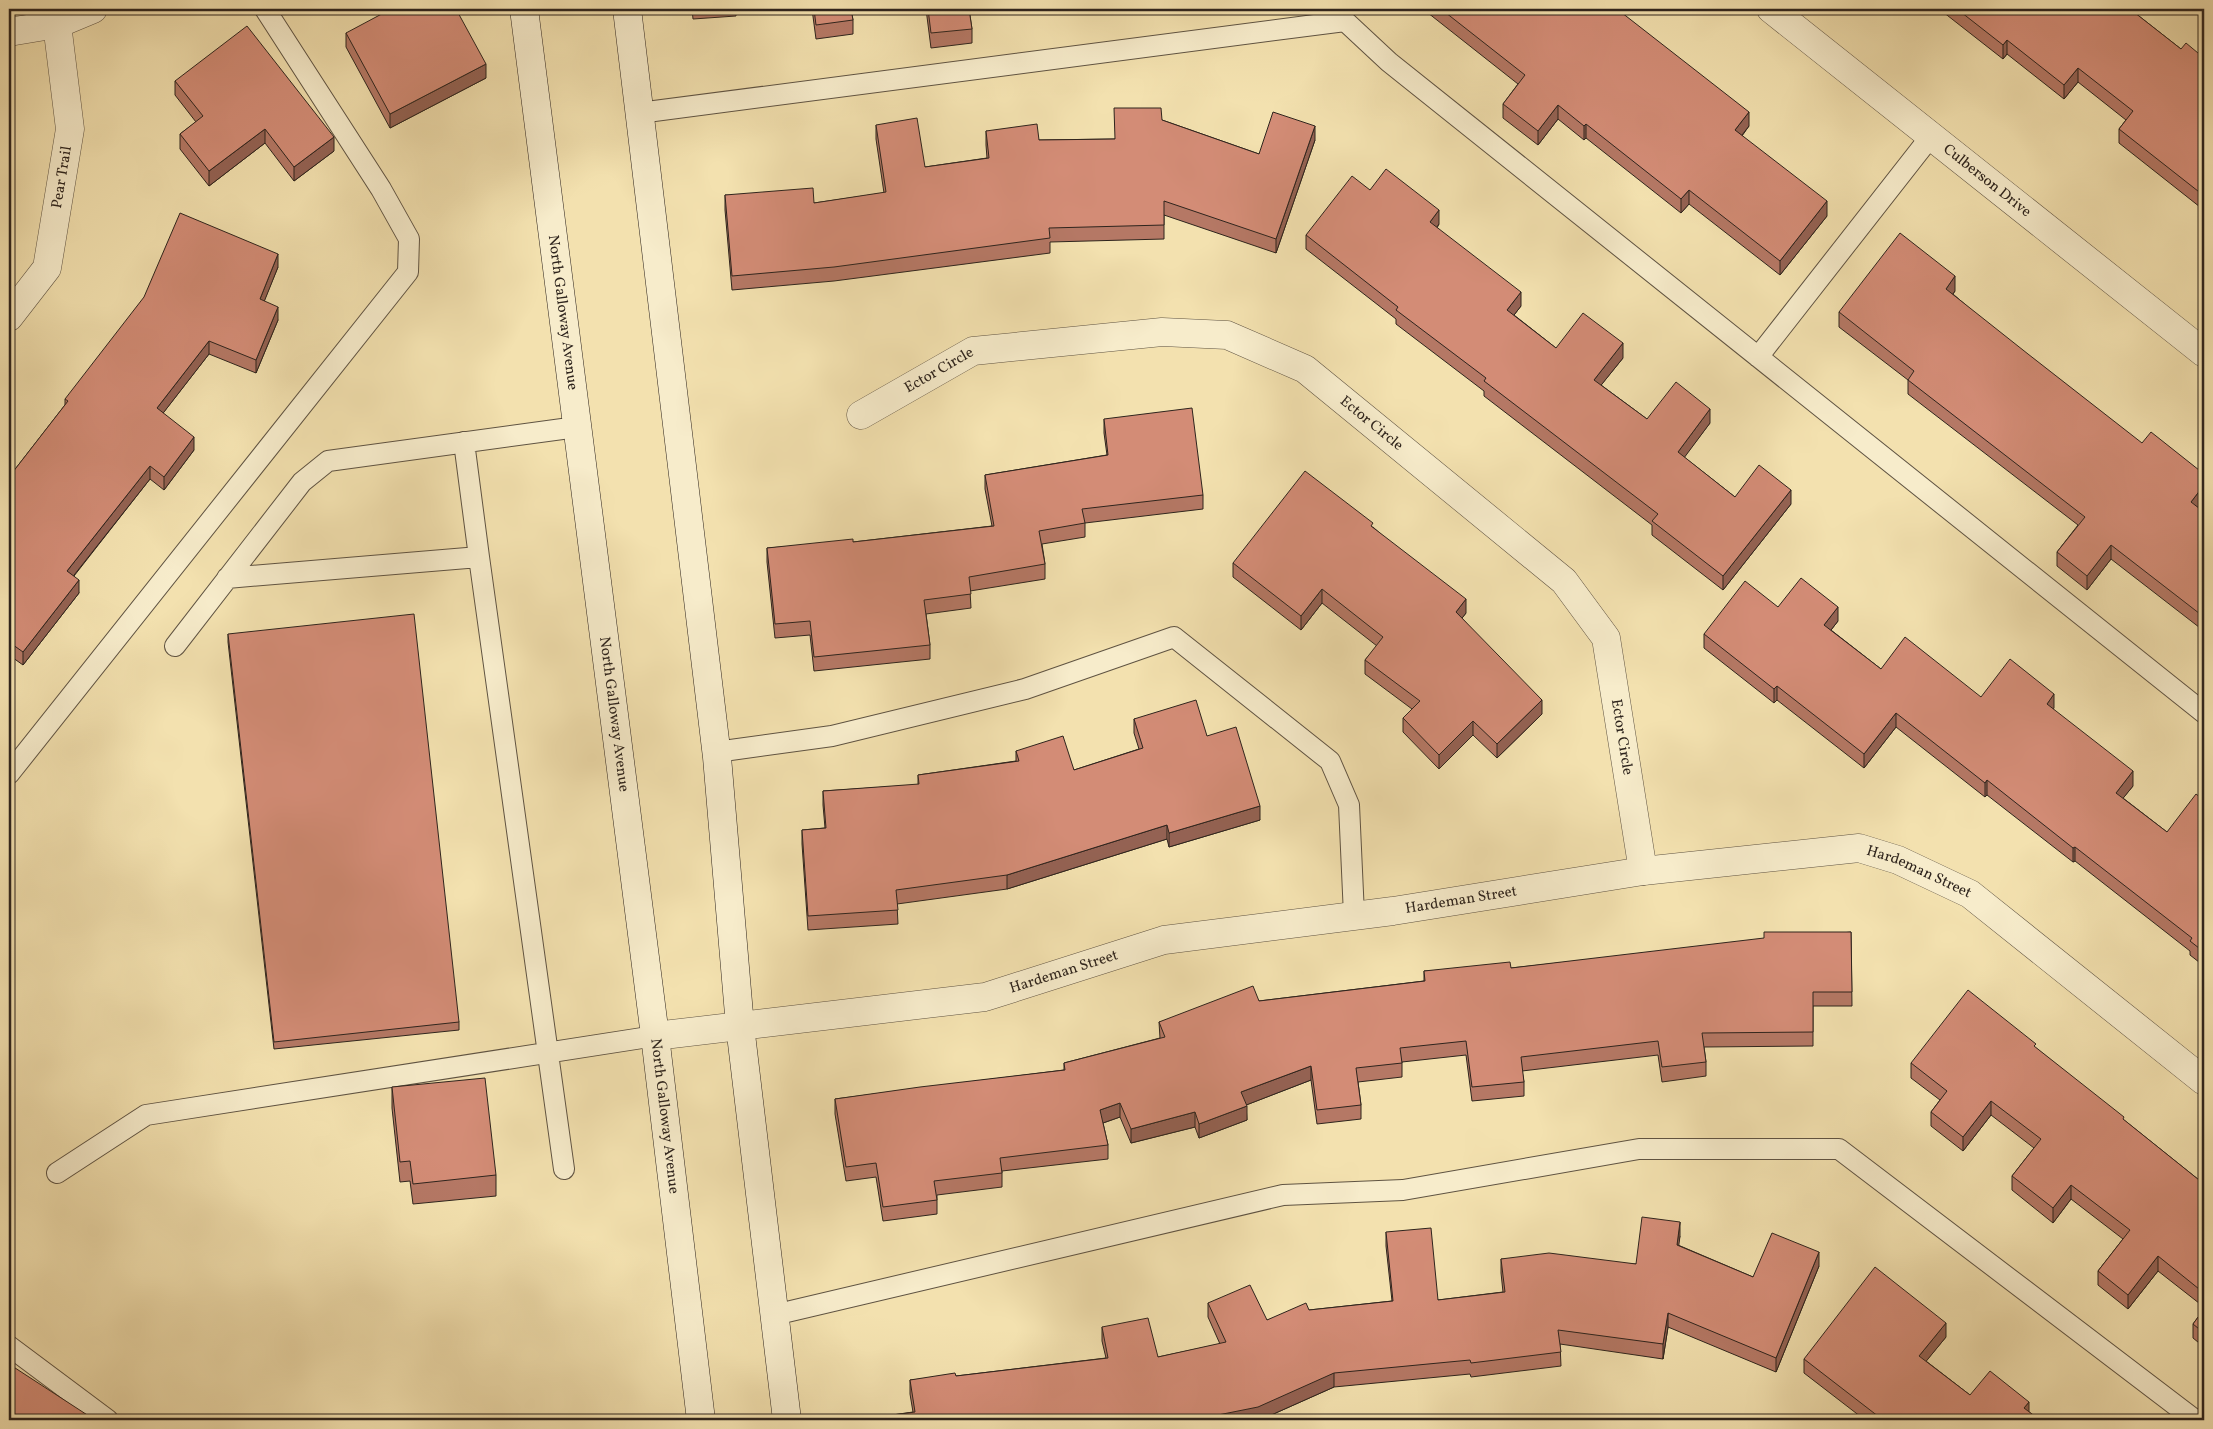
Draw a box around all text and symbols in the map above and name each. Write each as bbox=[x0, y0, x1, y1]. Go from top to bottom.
street label: Culberson Drive bbox=[1938, 139, 2036, 222]
street label: Pear Trail bbox=[47, 145, 78, 210]
street label: North Galloway Avenue bbox=[542, 234, 583, 391]
street label: Ector Circle bbox=[901, 342, 978, 398]
street label: Ector Circle bbox=[1335, 391, 1408, 456]
street label: North Galloway Avenue bbox=[594, 635, 634, 793]
street label: Ector Circle bbox=[1605, 698, 1638, 777]
street label: Hardeman Street bbox=[1864, 840, 1975, 904]
street label: Hardeman Street bbox=[1404, 881, 1518, 919]
street label: Hardeman Street bbox=[1007, 945, 1121, 999]
street label: North Galloway Avenue bbox=[645, 1037, 684, 1195]

